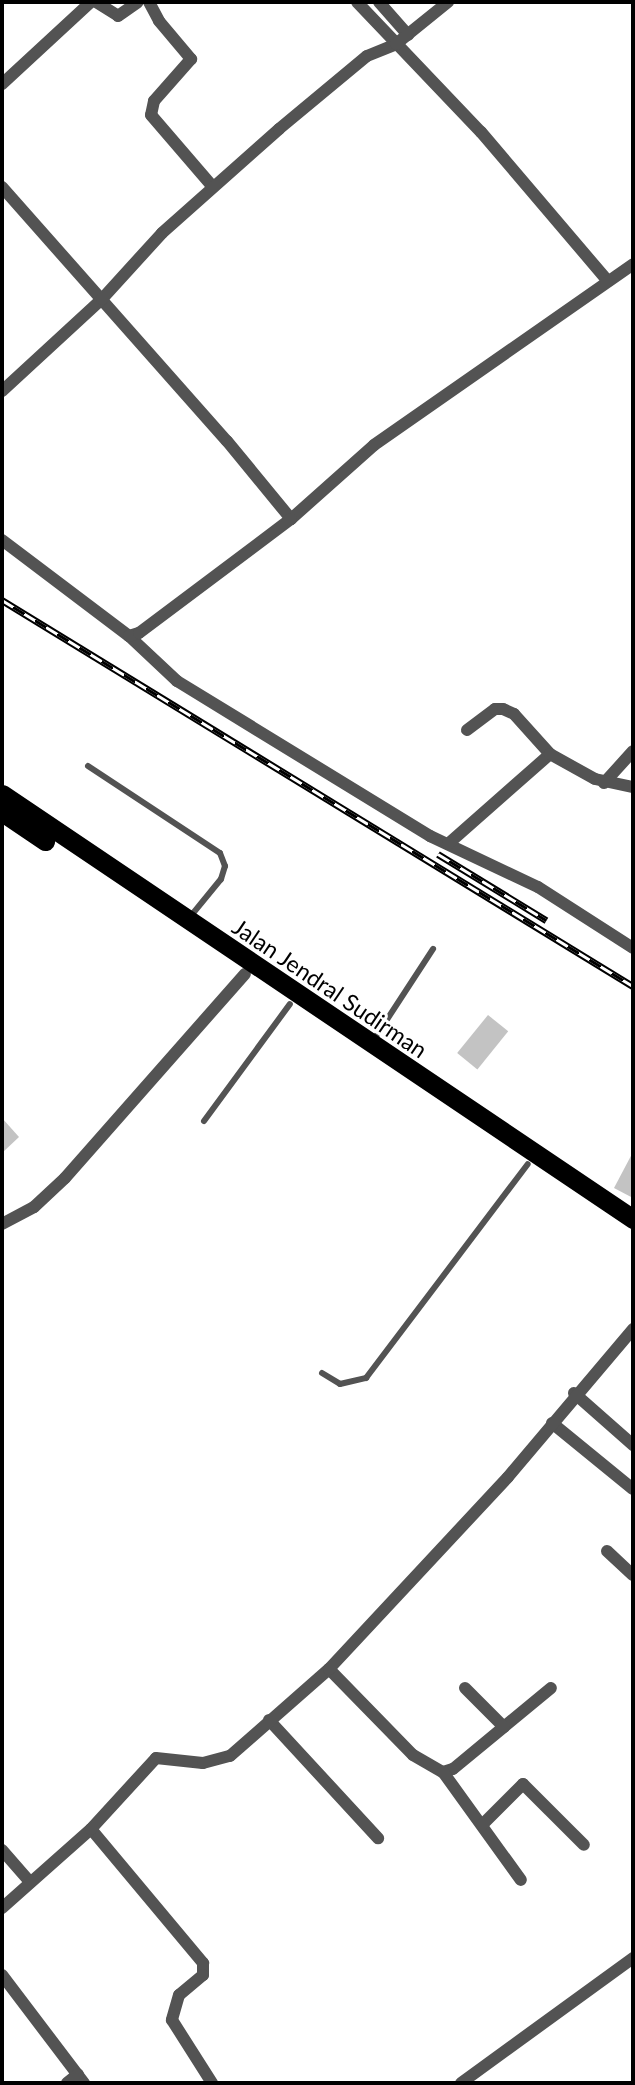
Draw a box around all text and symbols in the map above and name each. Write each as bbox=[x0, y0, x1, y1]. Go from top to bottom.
street label: Jalan Jendral Sudirman bbox=[227, 912, 433, 1064]

